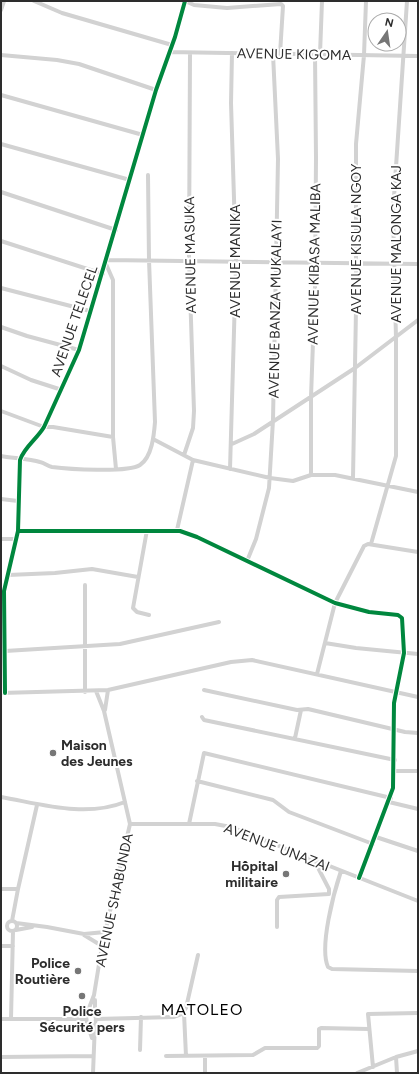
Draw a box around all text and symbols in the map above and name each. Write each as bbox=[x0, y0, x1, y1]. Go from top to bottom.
north arrow bbox=[367, 12, 407, 52]
text: N bbox=[384, 15, 395, 30]
street label: AVENUE KIGOMA bbox=[237, 45, 352, 64]
street label: AVENUE KISULA NGOY bbox=[348, 163, 365, 315]
street label: AVENUE MALONGA KAJ bbox=[388, 165, 405, 323]
street label: AVENUE KIBASA MALIBA bbox=[305, 183, 324, 345]
street label: AVENUE MASUKA bbox=[181, 196, 200, 314]
street label: AVENUE MANIKA bbox=[227, 204, 244, 318]
street label: AVENUE BANZA MUKALAYI bbox=[265, 219, 286, 399]
street label: AVENUE TELECEL bbox=[47, 263, 102, 379]
place label: Maison des Jeunes bbox=[61, 737, 133, 770]
marker: Maison des Jeunes bbox=[48, 748, 58, 758]
street label: AVENUE UNAZAI bbox=[222, 819, 332, 875]
street label: AVENUE SHABUNDA bbox=[92, 831, 137, 969]
place label: Hôpital militaire bbox=[225, 858, 278, 891]
marker: Hôpital militaire bbox=[281, 869, 291, 879]
place label: Police Routière bbox=[15, 955, 70, 988]
marker: Police Routière bbox=[73, 966, 83, 976]
marker: Police Sécurité pers bbox=[77, 991, 87, 1001]
district label: MATOLEO bbox=[161, 1000, 243, 1019]
place label: Police Sécurité pers bbox=[39, 1003, 125, 1036]

